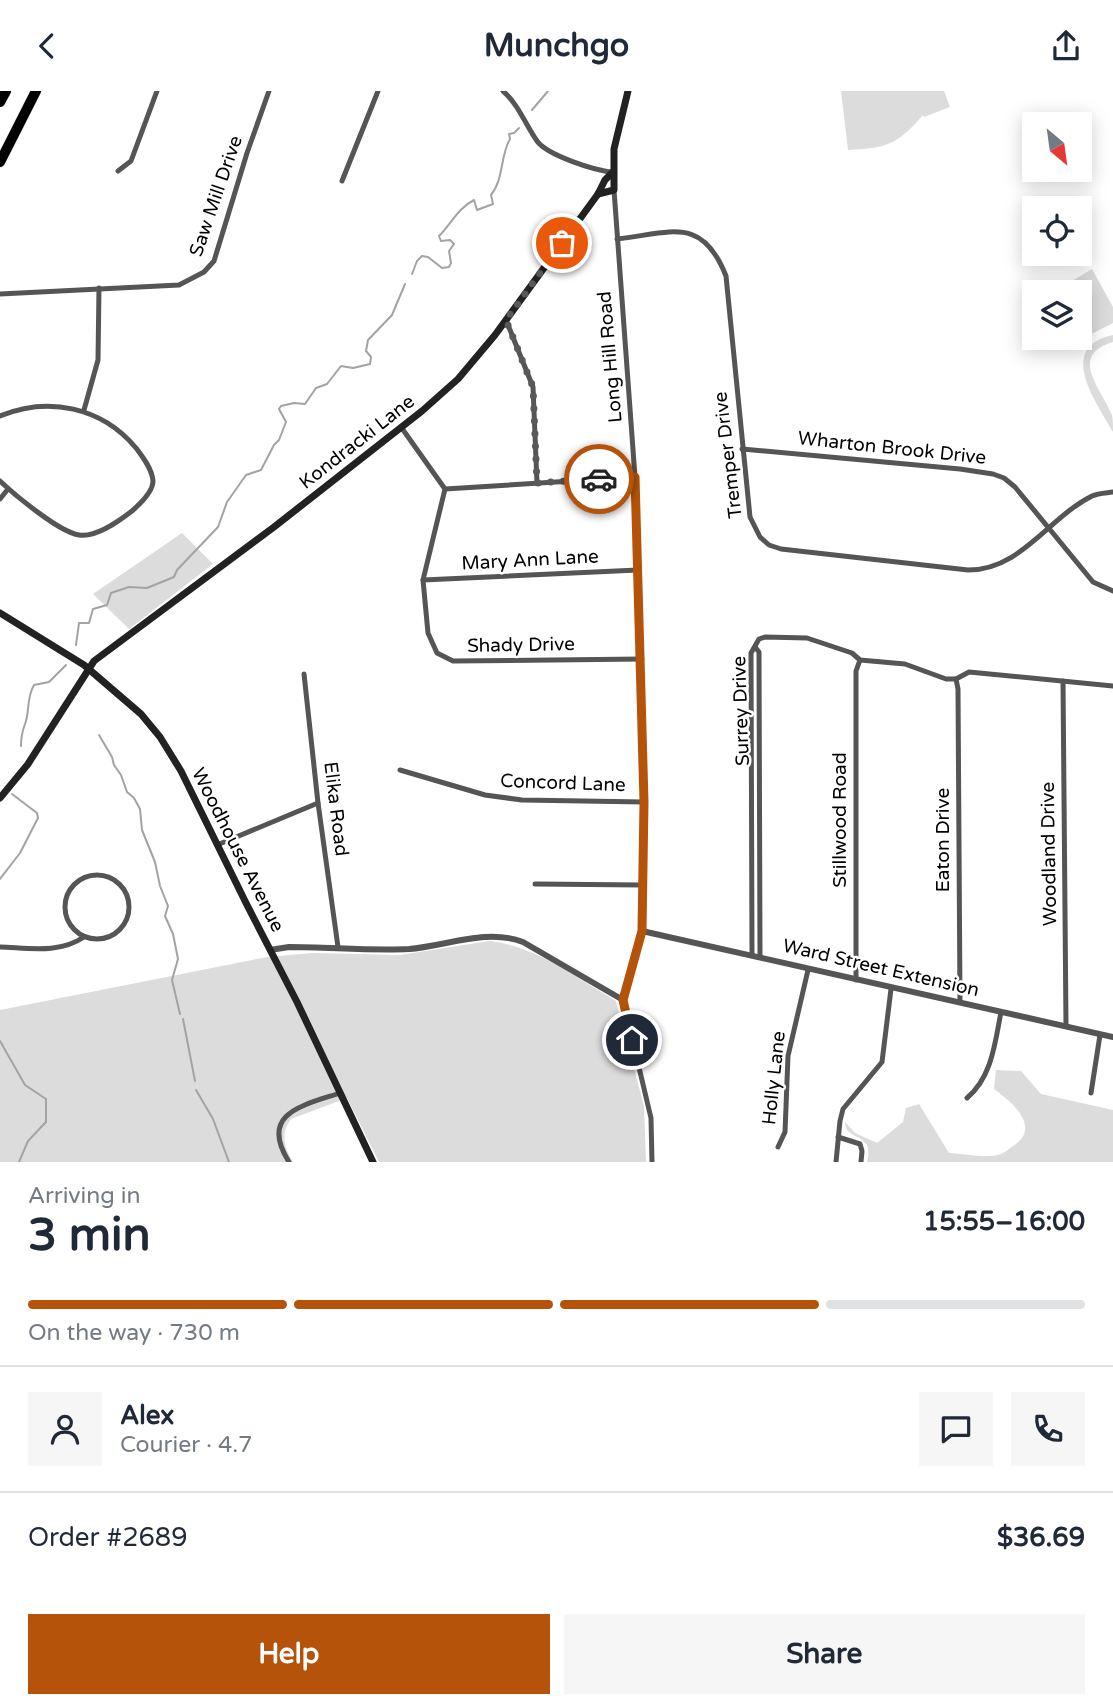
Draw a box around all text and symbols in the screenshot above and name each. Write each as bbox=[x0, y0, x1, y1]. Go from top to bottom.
icon: back bbox=[28, 27, 66, 65]
text: Munchgo bbox=[484, 27, 629, 65]
icon: share bbox=[1047, 27, 1085, 65]
north arrow bbox=[1022, 112, 1092, 182]
map controls bbox=[1022, 112, 1092, 350]
street label: Saw Mill Drive bbox=[185, 133, 247, 259]
button: locate bbox=[1022, 196, 1092, 266]
pin bbox=[532, 213, 592, 273]
icon: bag bbox=[543, 224, 581, 262]
button: layers bbox=[1022, 280, 1092, 350]
street label: Long Hill Road bbox=[593, 290, 627, 424]
street label: Kondracki Lane bbox=[295, 390, 419, 494]
street label: Tremper Drive bbox=[709, 390, 747, 520]
street label: Wharton Brook Drive bbox=[797, 427, 987, 469]
courier bbox=[564, 444, 634, 514]
icon: car bbox=[580, 460, 618, 498]
street label: Mary Ann Lane bbox=[461, 545, 599, 575]
street label: Shady Drive bbox=[467, 633, 575, 657]
street label: Surrey Drive bbox=[728, 656, 754, 766]
street label: Stillwood Road bbox=[829, 752, 851, 888]
street label: Elika Road bbox=[319, 760, 353, 858]
street label: Woodhouse Avenue bbox=[187, 764, 289, 936]
street label: Concord Lane bbox=[500, 770, 626, 796]
street label: Woodland Drive bbox=[1037, 782, 1061, 926]
street label: Eaton Drive bbox=[932, 788, 954, 892]
street label: Ward Street Extension bbox=[781, 935, 981, 1001]
pin bbox=[602, 1010, 662, 1070]
icon: home bbox=[613, 1021, 651, 1059]
street label: Holly Lane bbox=[758, 1030, 790, 1126]
text: Arriving in bbox=[28, 1182, 141, 1210]
text: 15:55–16:00 bbox=[923, 1206, 1085, 1237]
text: 3 min bbox=[28, 1208, 151, 1263]
text: On the way · 730 m bbox=[28, 1319, 240, 1347]
button: person bbox=[28, 1392, 102, 1466]
button: chat bbox=[919, 1392, 993, 1466]
button: phone bbox=[1011, 1392, 1085, 1466]
text: Alex bbox=[120, 1400, 174, 1431]
text: Courier · 4.7 bbox=[120, 1431, 253, 1459]
text: Order #2689 bbox=[28, 1522, 188, 1553]
text: $36.69 bbox=[997, 1522, 1085, 1553]
button: Help bbox=[28, 1614, 550, 1694]
button: Share bbox=[564, 1614, 1085, 1694]

